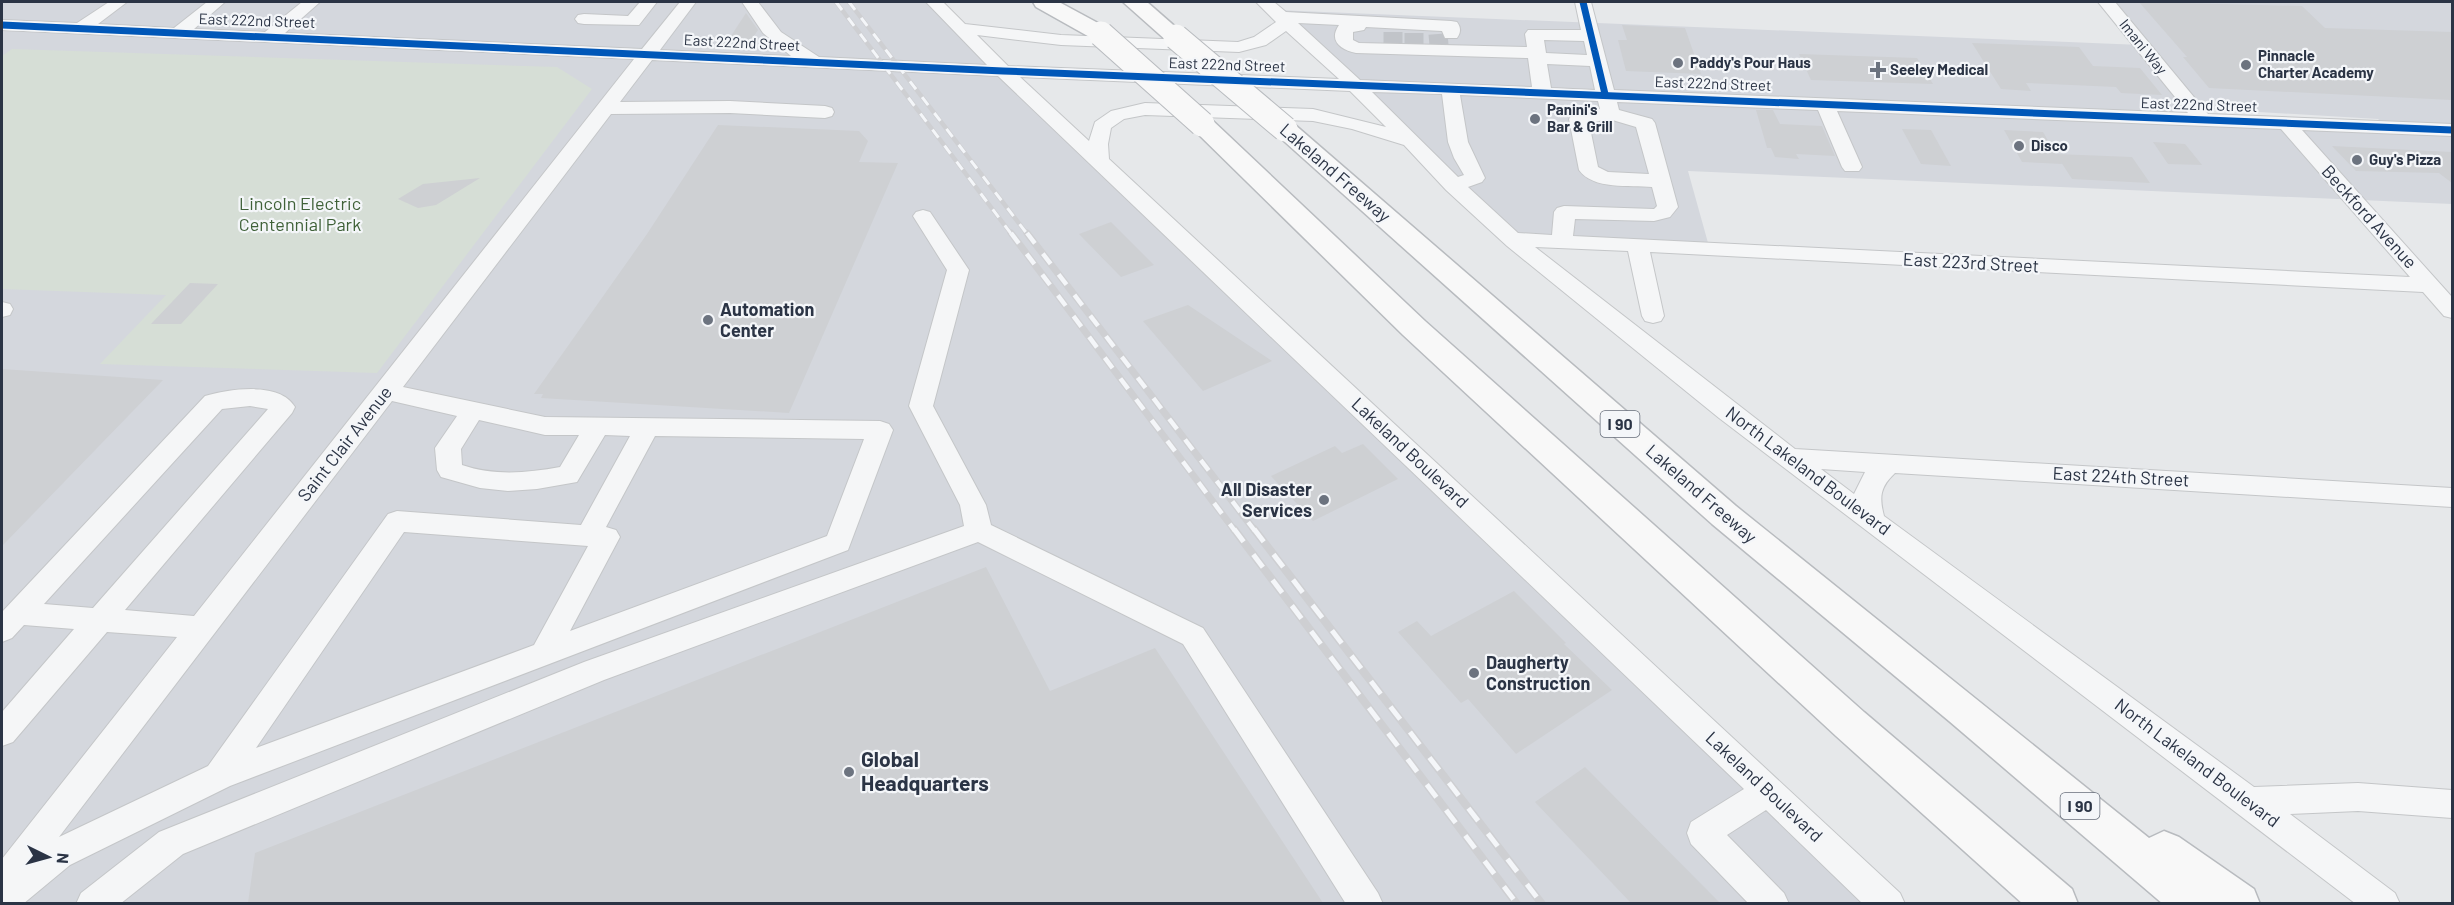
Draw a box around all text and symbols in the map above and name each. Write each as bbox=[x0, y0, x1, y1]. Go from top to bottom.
street label: East 222nd Street bbox=[198, 9, 316, 31]
street label: Imani Way bbox=[2116, 15, 2172, 78]
street label: East 222nd Street bbox=[683, 30, 801, 54]
place label: Pinnacle Charter Academy bbox=[2258, 46, 2374, 81]
street label: East 222nd Street bbox=[1168, 53, 1286, 75]
place label: Paddy's Pour Haus bbox=[1690, 53, 1811, 71]
marker: Paddy's Pour Haus bbox=[1671, 56, 1685, 70]
marker: Pinnacle Charter Academy bbox=[2239, 58, 2253, 72]
place label: Seeley Medical bbox=[1890, 60, 1988, 78]
marker: Seeley Medical bbox=[1871, 63, 1885, 77]
street label: East 222nd Street bbox=[1654, 72, 1772, 94]
street label: East 222nd Street bbox=[2140, 93, 2258, 115]
place label: Panini's Bar & Grill bbox=[1547, 100, 1613, 135]
marker: Panini's Bar & Grill bbox=[1528, 112, 1542, 126]
street label: Lakeland Freeway bbox=[1276, 118, 1396, 226]
place label: Disco bbox=[2031, 136, 2068, 154]
marker: Disco bbox=[2012, 139, 2026, 153]
place label: Guy's Pizza bbox=[2369, 150, 2441, 168]
marker: Guy's Pizza bbox=[2350, 153, 2364, 167]
street label: Beckford Avenue bbox=[2317, 160, 2422, 273]
park label: Lincoln Electric Centennial Park bbox=[239, 192, 361, 235]
street label: East 223rd Street bbox=[1902, 247, 2040, 277]
place label: Automation Center bbox=[720, 298, 814, 341]
marker: Automation Center bbox=[701, 313, 715, 327]
street label: Saint Clair Avenue bbox=[292, 381, 396, 505]
street label: Lakeland Boulevard bbox=[1348, 392, 1474, 512]
street label: North Lakeland Boulevard bbox=[1722, 401, 1895, 539]
road number: I 90 bbox=[1600, 411, 1640, 437]
street label: Lakeland Freeway bbox=[1642, 439, 1762, 547]
street label: East 224th Street bbox=[2052, 461, 2190, 491]
place label: All Disaster Services bbox=[1221, 478, 1312, 521]
marker: All Disaster Services bbox=[1317, 493, 1331, 507]
place label: Daugherty Construction bbox=[1486, 651, 1590, 694]
marker: Daugherty Construction bbox=[1467, 666, 1481, 680]
street label: North Lakeland Boulevard bbox=[2111, 693, 2284, 831]
street label: Lakeland Boulevard bbox=[1702, 726, 1828, 846]
place label: Global Headquarters bbox=[861, 746, 989, 795]
marker: Global Headquarters bbox=[842, 765, 856, 779]
road number: I 90 bbox=[2060, 793, 2100, 819]
north arrow bbox=[18, 827, 78, 887]
text: N bbox=[54, 852, 73, 864]

